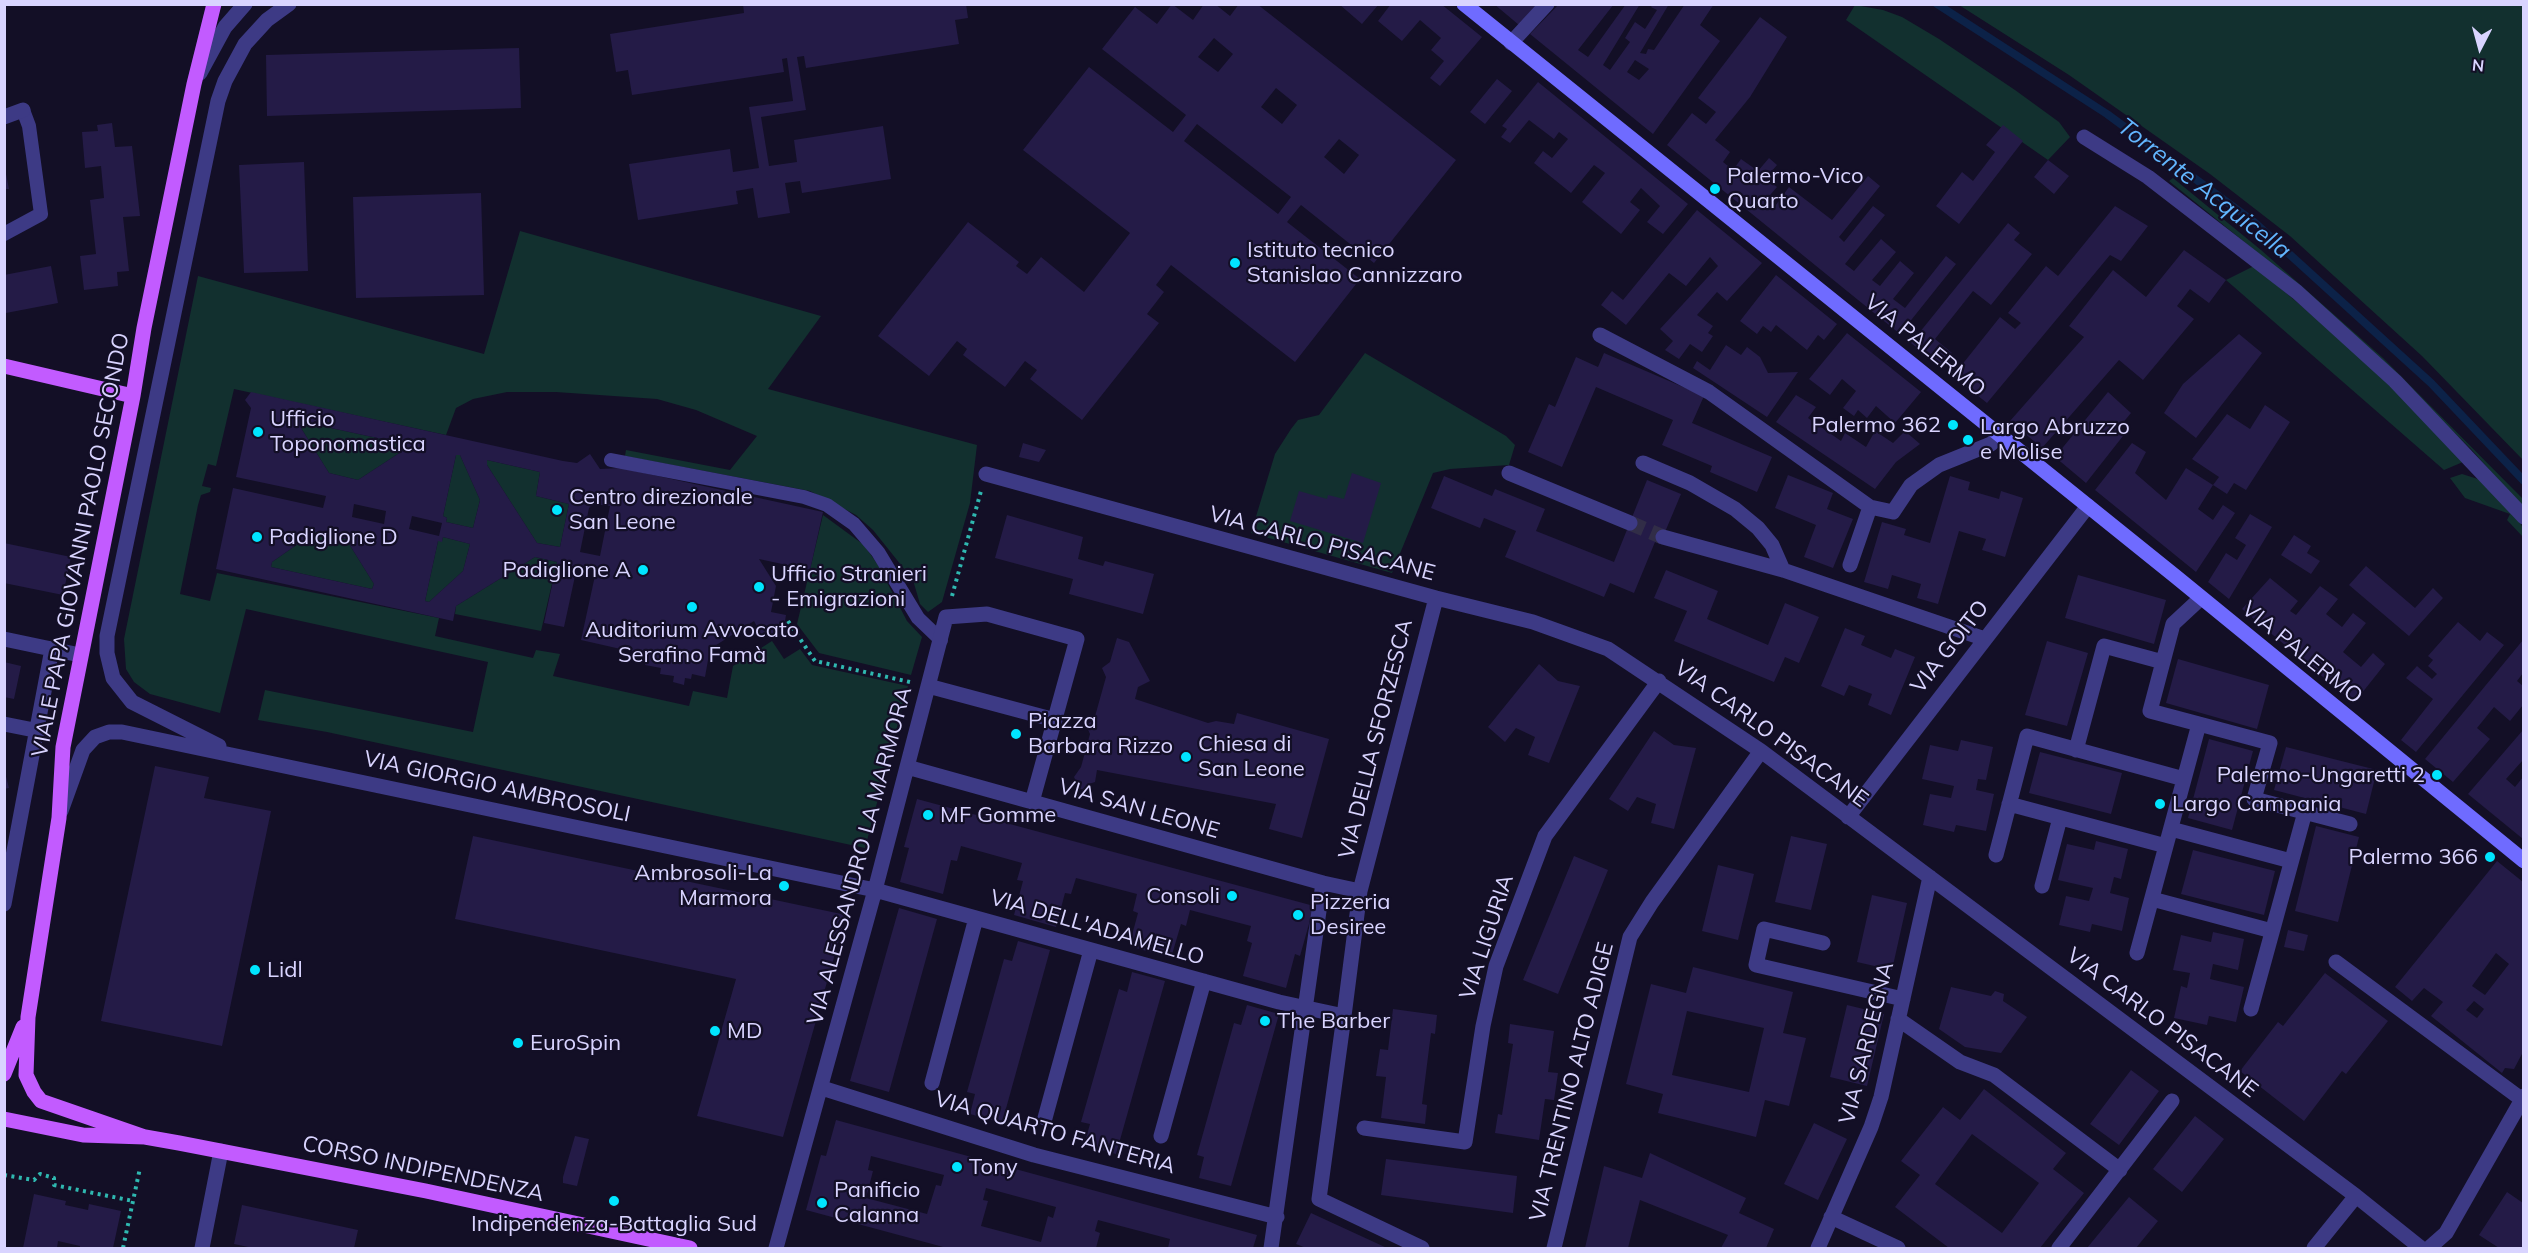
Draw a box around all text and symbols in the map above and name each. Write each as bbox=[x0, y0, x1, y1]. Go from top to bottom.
north arrow bbox=[2450, 18, 2510, 78]
text: N bbox=[2471, 55, 2485, 76]
water label: Torrente Acquicella bbox=[2112, 112, 2296, 266]
place label: Palermo-Vico Quarto bbox=[1727, 163, 1864, 214]
marker: Palermo-Vico Quarto bbox=[1708, 182, 1722, 196]
place label: Istituto tecnico Stanislao Cannizzaro bbox=[1247, 237, 1463, 288]
marker: Istituto tecnico Stanislao Cannizzaro bbox=[1228, 256, 1242, 270]
street label: VIA PALERMO bbox=[1859, 289, 1991, 403]
street label: VIALE PAPA GIOVANNI PAOLO SECONDO bbox=[27, 330, 135, 760]
place label: Ufficio Toponomastica bbox=[270, 406, 426, 458]
place label: Palermo 362 bbox=[1812, 412, 1941, 438]
place label: Largo Abruzzo e Molise bbox=[1980, 414, 2130, 466]
marker: Palermo 362 bbox=[1946, 418, 1960, 432]
marker: Ufficio Toponomastica bbox=[251, 425, 265, 439]
marker: Largo Abruzzo e Molise bbox=[1961, 433, 1975, 447]
place label: Centro direzionale San Leone bbox=[569, 484, 753, 536]
street label: VIA CARLO PISACANE bbox=[1206, 501, 1438, 587]
marker: Centro direzionale San Leone bbox=[550, 503, 564, 517]
place label: Padiglione D bbox=[269, 524, 398, 550]
marker: Padiglione D bbox=[250, 530, 264, 544]
place label: Padiglione A bbox=[502, 557, 631, 583]
place label: Ufficio Stranieri - Emigrazioni bbox=[771, 561, 927, 612]
marker: Padiglione A bbox=[636, 563, 650, 577]
marker: Ufficio Stranieri - Emigrazioni bbox=[752, 580, 766, 594]
street label: VIA GOITO bbox=[1905, 595, 1995, 699]
street label: VIA PALERMO bbox=[2236, 596, 2368, 710]
marker: Auditorium Avvocato Serafino Famà bbox=[685, 600, 699, 614]
street label: VIA DELLA SFORZESCA bbox=[1333, 616, 1419, 862]
place label: Auditorium Avvocato Serafino Famà bbox=[585, 617, 799, 668]
street label: VIA CARLO PISACANE bbox=[1669, 655, 1873, 813]
street label: VIA ALESSANDRO LA MARMORA bbox=[802, 684, 918, 1028]
place label: Piazza Barbara Rizzo bbox=[1028, 708, 1173, 760]
marker: Piazza Barbara Rizzo bbox=[1009, 727, 1023, 741]
place label: Chiesa di San Leone bbox=[1198, 731, 1305, 782]
street label: VIA GIORGIO AMBROSOLI bbox=[361, 746, 633, 828]
marker: Chiesa di San Leone bbox=[1179, 750, 1193, 764]
place label: Palermo-Ungaretti 2 bbox=[2217, 762, 2425, 788]
marker: Palermo-Ungaretti 2 bbox=[2430, 768, 2444, 782]
street label: VIA SAN LEONE bbox=[1055, 773, 1223, 845]
place label: Largo Campania bbox=[2172, 791, 2342, 817]
marker: Largo Campania bbox=[2153, 797, 2167, 811]
place label: MF Gomme bbox=[940, 802, 1056, 828]
marker: MF Gomme bbox=[921, 808, 935, 822]
place label: Palermo 366 bbox=[2349, 844, 2478, 870]
marker: Palermo 366 bbox=[2483, 850, 2497, 864]
place label: Ambrosoli-La Marmora bbox=[634, 860, 772, 912]
street label: VIA LIGURIA bbox=[1454, 871, 1520, 1003]
marker: Ambrosoli-La Marmora bbox=[777, 879, 791, 893]
place label: Consoli bbox=[1146, 883, 1220, 909]
street label: VIA DELL'ADAMELLO bbox=[987, 885, 1207, 971]
marker: Consoli bbox=[1225, 889, 1239, 903]
place label: Pizzeria Desiree bbox=[1310, 889, 1391, 940]
marker: Pizzeria Desiree bbox=[1291, 908, 1305, 922]
street label: VIA TRENTINO ALTO ADIGE bbox=[1525, 940, 1619, 1224]
street label: VIA CARLO PISACANE bbox=[2061, 942, 2263, 1104]
place label: Lidl bbox=[267, 957, 303, 983]
street label: VIA SARDEGNA bbox=[1834, 959, 1900, 1127]
marker: Lidl bbox=[248, 963, 262, 977]
place label: The Barber bbox=[1277, 1008, 1390, 1034]
marker: The Barber bbox=[1258, 1014, 1272, 1028]
place label: MD bbox=[727, 1018, 762, 1044]
marker: MD bbox=[708, 1024, 722, 1038]
place label: EuroSpin bbox=[530, 1030, 621, 1056]
marker: EuroSpin bbox=[511, 1036, 525, 1050]
street label: VIA QUARTO FANTERIA bbox=[932, 1086, 1178, 1180]
street label: CORSO INDIPENDENZA bbox=[300, 1131, 546, 1207]
place label: Tony bbox=[969, 1154, 1018, 1180]
marker: Tony bbox=[950, 1160, 964, 1174]
place label: Panificio Calanna bbox=[834, 1177, 920, 1228]
marker: Indipendenza-Battaglia Sud bbox=[607, 1194, 621, 1208]
marker: Panificio Calanna bbox=[815, 1196, 829, 1210]
place label: Indipendenza-Battaglia Sud bbox=[471, 1211, 757, 1237]

